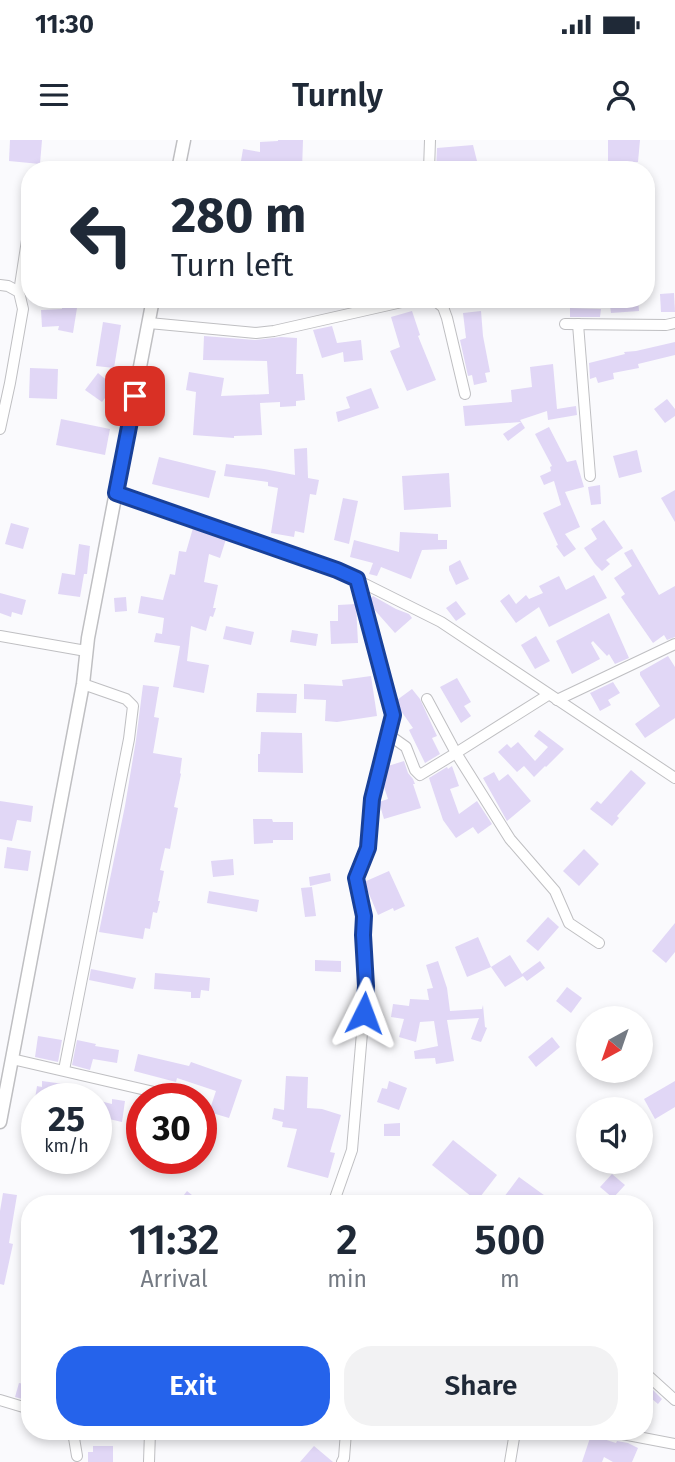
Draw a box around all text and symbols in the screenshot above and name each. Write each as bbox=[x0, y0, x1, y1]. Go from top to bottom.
text: 11:30 bbox=[35, 9, 94, 40]
icon: menu bbox=[35, 76, 73, 114]
text: Turnly bbox=[292, 76, 383, 114]
icon: person bbox=[602, 76, 640, 114]
text: 280 m bbox=[171, 186, 307, 245]
icon: left bbox=[56, 189, 147, 280]
text: Turn left bbox=[171, 246, 293, 284]
pin bbox=[105, 366, 165, 426]
icon: arrive bbox=[116, 377, 154, 415]
position arrow bbox=[327, 976, 401, 1050]
north arrow bbox=[576, 1006, 653, 1083]
map controls bbox=[576, 1006, 653, 1174]
speed limit sign: 30 bbox=[126, 1083, 217, 1174]
button: sound bbox=[576, 1097, 653, 1174]
text: 25 bbox=[48, 1098, 85, 1140]
text: km/h bbox=[44, 1135, 89, 1157]
text: 11:32 bbox=[129, 1215, 220, 1265]
text: 2 bbox=[336, 1215, 358, 1265]
text: 500 bbox=[475, 1215, 545, 1265]
text: Arrival bbox=[140, 1265, 208, 1293]
text: min bbox=[327, 1265, 367, 1293]
text: m bbox=[500, 1265, 520, 1293]
button: Exit bbox=[56, 1346, 330, 1426]
button: Share bbox=[344, 1346, 618, 1426]

